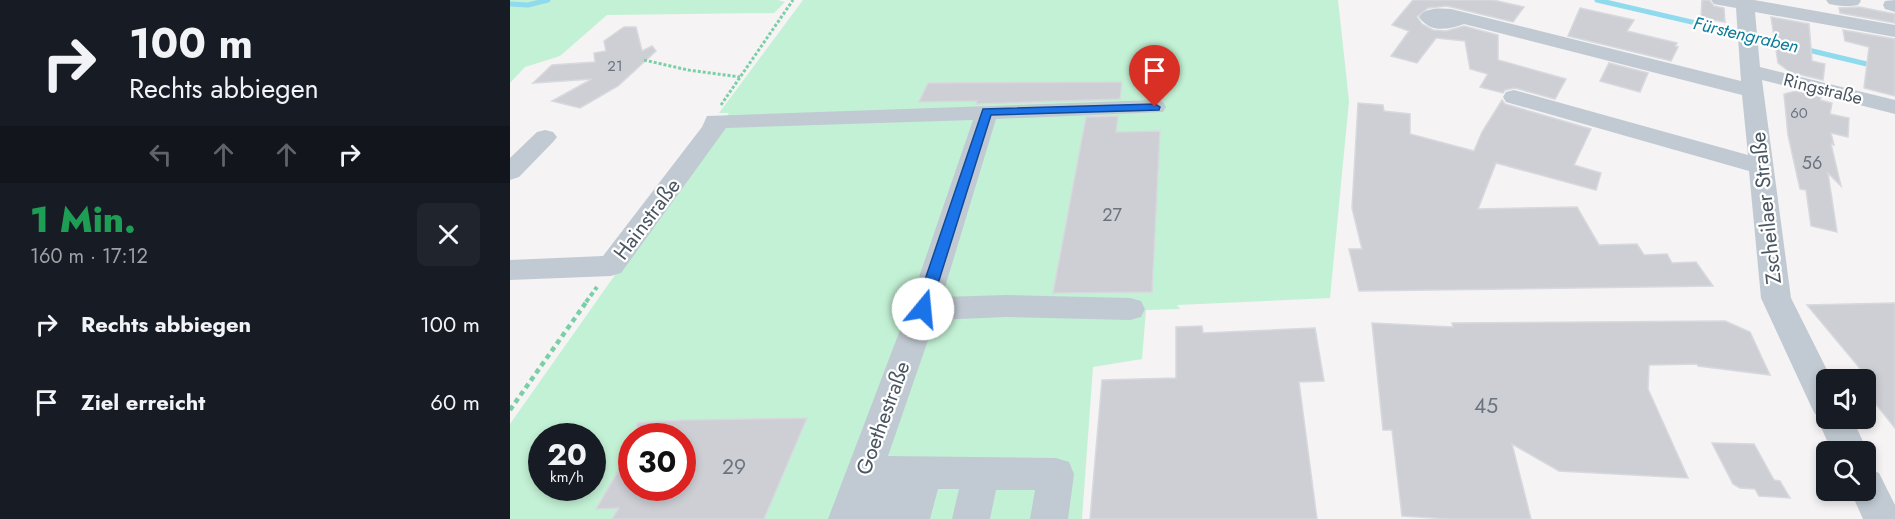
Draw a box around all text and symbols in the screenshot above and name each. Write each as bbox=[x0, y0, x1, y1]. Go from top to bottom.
water label: Fürstengraben bbox=[1691, 10, 1801, 60]
text: 100 m bbox=[129, 13, 253, 74]
icon: right bbox=[30, 24, 108, 102]
pin bbox=[1129, 45, 1180, 107]
icon: arrive bbox=[1138, 54, 1171, 87]
house number: 21 bbox=[607, 55, 623, 77]
street label: Ringstraße bbox=[1781, 67, 1865, 111]
text: Rechts abbiegen bbox=[129, 69, 319, 108]
house number: 60 bbox=[1790, 102, 1808, 124]
street label: Zscheilaer Straße bbox=[1743, 130, 1789, 286]
icon: left bbox=[144, 138, 177, 171]
icon: ahead bbox=[207, 138, 240, 171]
icon: ahead bbox=[270, 138, 303, 171]
icon: right bbox=[333, 138, 366, 171]
house number: 56 bbox=[1802, 150, 1822, 176]
street label: Hainstraße bbox=[606, 172, 688, 266]
text: 1 Min. bbox=[30, 193, 136, 245]
house number: 27 bbox=[1102, 202, 1122, 228]
button: close bbox=[417, 203, 480, 266]
text: 160 m · 17:12 bbox=[30, 242, 148, 271]
position arrow bbox=[891, 277, 955, 341]
icon: right bbox=[30, 308, 63, 341]
text: Rechts abbiegen bbox=[81, 308, 251, 340]
text: 100 m bbox=[420, 308, 480, 340]
street label: Goethestraße bbox=[849, 357, 917, 479]
map controls bbox=[1816, 369, 1876, 501]
button: sound bbox=[1816, 369, 1876, 429]
icon: arrive bbox=[30, 386, 63, 419]
text: Ziel erreicht bbox=[81, 386, 205, 418]
text: 60 m bbox=[430, 386, 480, 418]
house number: 45 bbox=[1474, 391, 1498, 421]
speed limit sign: 30 bbox=[618, 423, 696, 501]
text: 20 bbox=[547, 433, 587, 476]
button: search bbox=[1816, 441, 1876, 501]
house number: 29 bbox=[722, 452, 746, 482]
text: km/h bbox=[550, 466, 584, 488]

